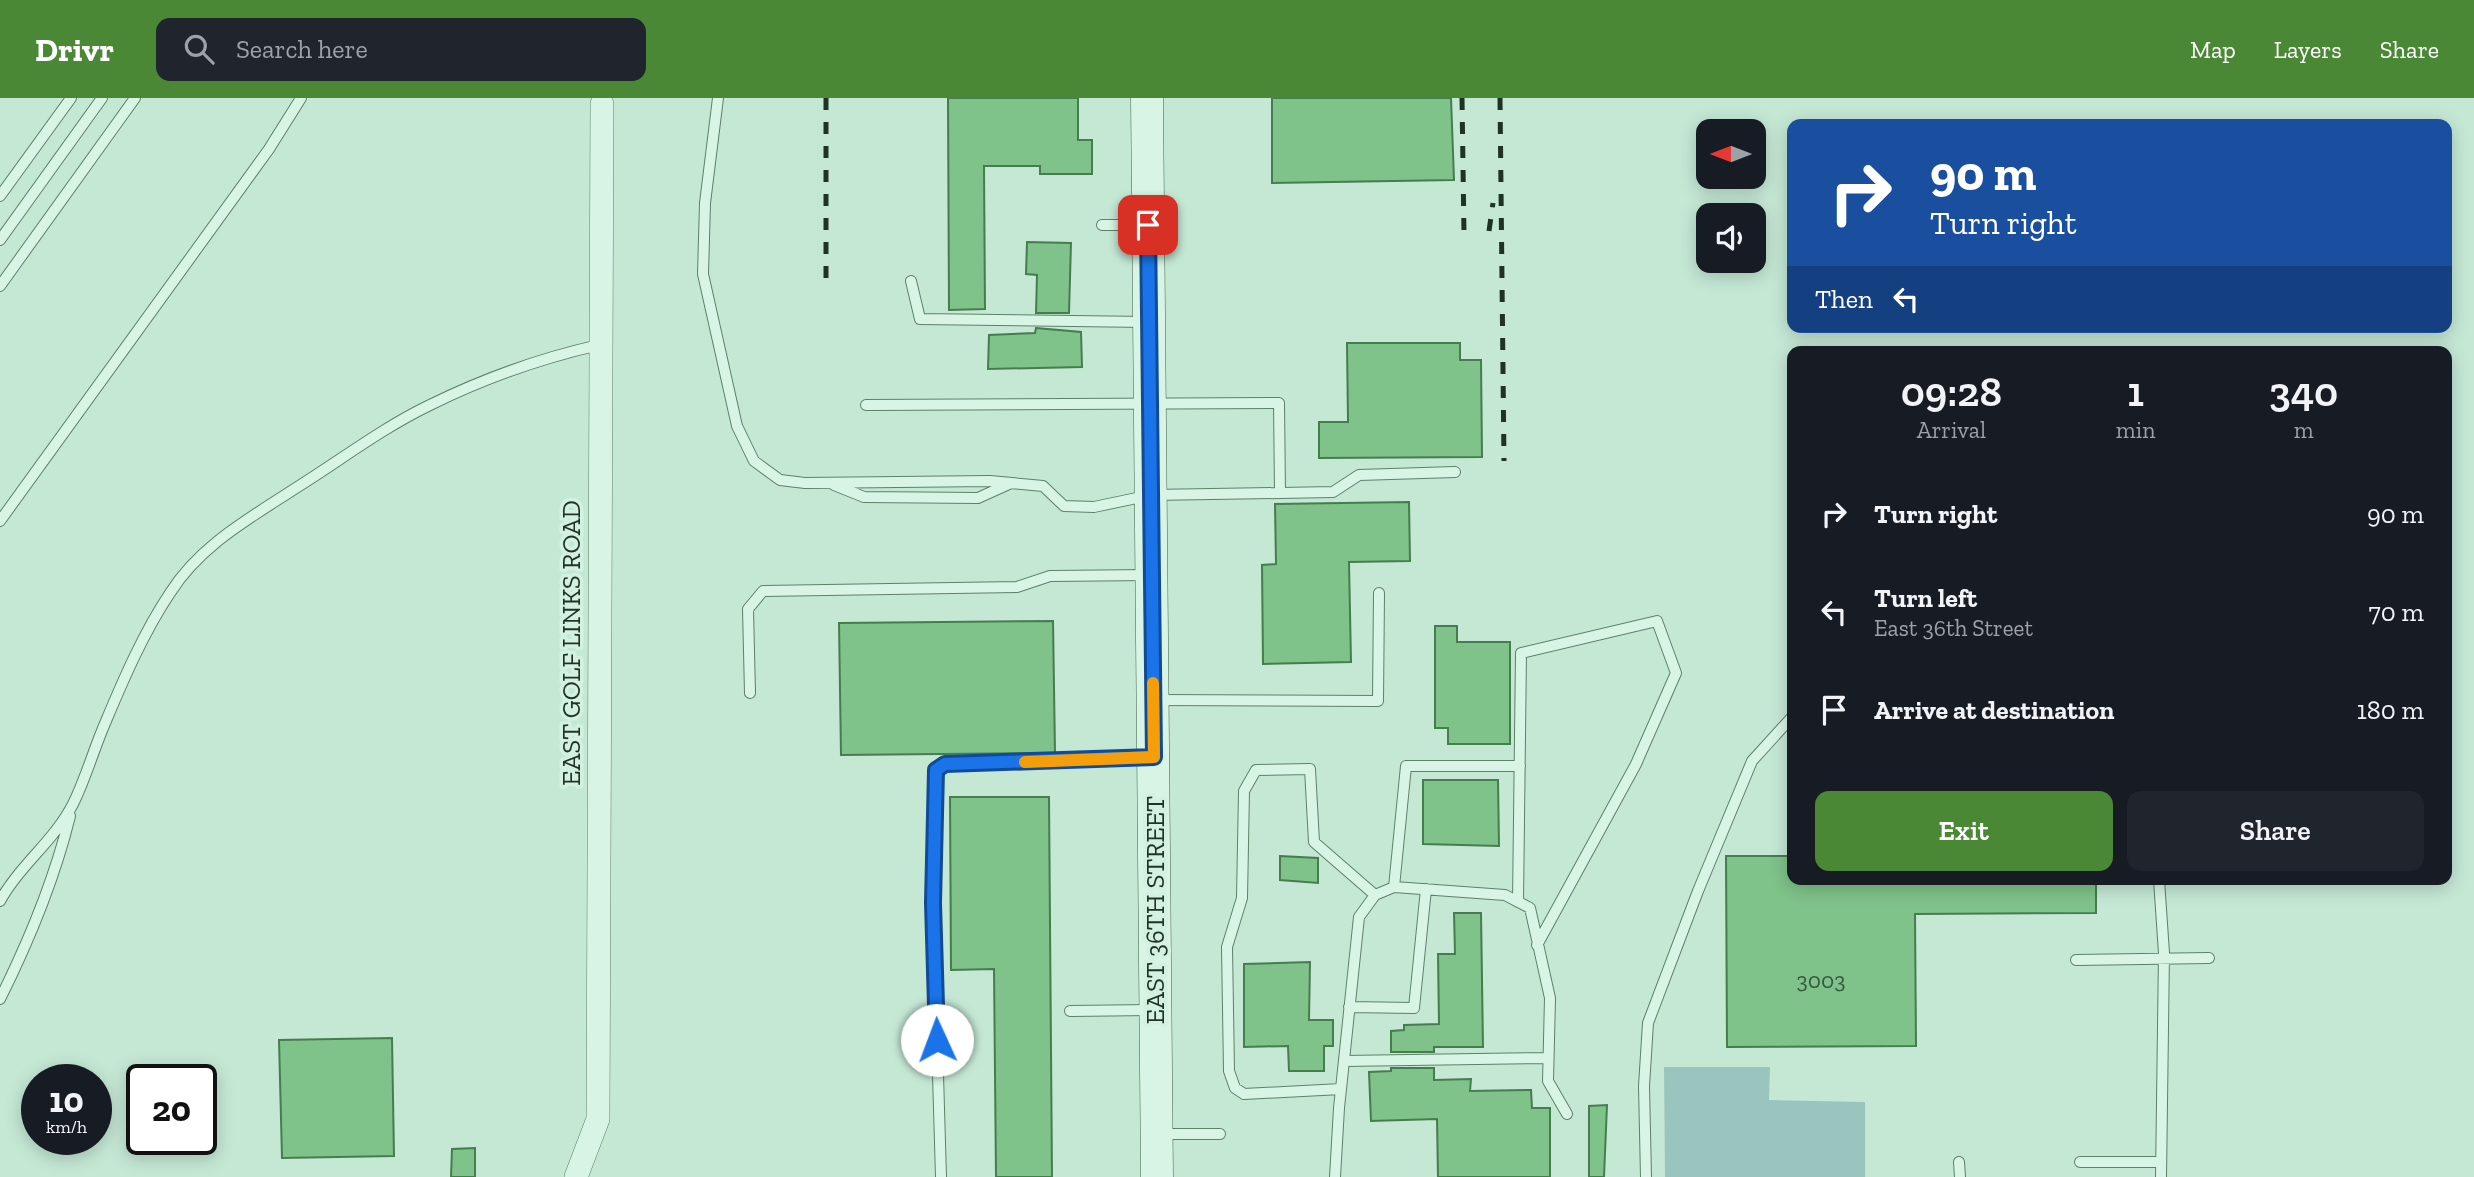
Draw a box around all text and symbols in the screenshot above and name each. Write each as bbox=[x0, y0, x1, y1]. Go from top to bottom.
search box bbox=[156, 18, 646, 81]
text: Drivr bbox=[35, 30, 114, 69]
icon: search bbox=[180, 30, 218, 68]
text: Search here bbox=[236, 33, 368, 65]
text: Map bbox=[2190, 35, 2236, 64]
text: Layers bbox=[2274, 35, 2342, 64]
text: Share bbox=[2380, 35, 2439, 64]
north arrow bbox=[1696, 119, 1766, 189]
map controls bbox=[1696, 119, 1766, 273]
text: 90 m bbox=[1930, 144, 2037, 203]
icon: right bbox=[1815, 147, 1906, 238]
pin bbox=[1118, 195, 1178, 255]
button: sound bbox=[1696, 203, 1766, 273]
text: Turn right bbox=[1930, 204, 2077, 242]
icon: arrive bbox=[1129, 206, 1167, 244]
icon: left bbox=[1887, 280, 1925, 318]
text: Then bbox=[1815, 283, 1873, 315]
text: 09:28 bbox=[1901, 366, 2002, 417]
text: 1 bbox=[2127, 366, 2144, 417]
text: 340 bbox=[2269, 366, 2338, 417]
text: Arrival bbox=[1917, 416, 1986, 444]
text: min bbox=[2116, 416, 2155, 444]
text: m bbox=[2294, 416, 2314, 444]
icon: right bbox=[1815, 495, 1853, 533]
text: Turn right bbox=[1874, 498, 1997, 530]
text: 90 m bbox=[2367, 498, 2424, 530]
street label: EAST GOLF LINKS ROAD bbox=[555, 500, 587, 786]
text: Turn left bbox=[1874, 582, 1977, 614]
icon: left bbox=[1815, 593, 1853, 631]
text: 70 m bbox=[2368, 596, 2424, 628]
text: East 36th Street bbox=[1874, 614, 2033, 642]
icon: arrive bbox=[1815, 691, 1853, 729]
text: Arrive at destination bbox=[1874, 694, 2114, 726]
text: 180 m bbox=[2357, 694, 2424, 726]
button: Exit bbox=[1815, 791, 2113, 871]
button: Share bbox=[2127, 791, 2424, 871]
street label: EAST 36TH STREET bbox=[1139, 796, 1171, 1024]
house number: 3003 bbox=[1797, 966, 1846, 994]
position arrow bbox=[900, 1003, 974, 1077]
speed limit sign: 20 bbox=[126, 1064, 217, 1155]
text: 10 bbox=[49, 1079, 84, 1121]
text: km/h bbox=[46, 1116, 87, 1138]

